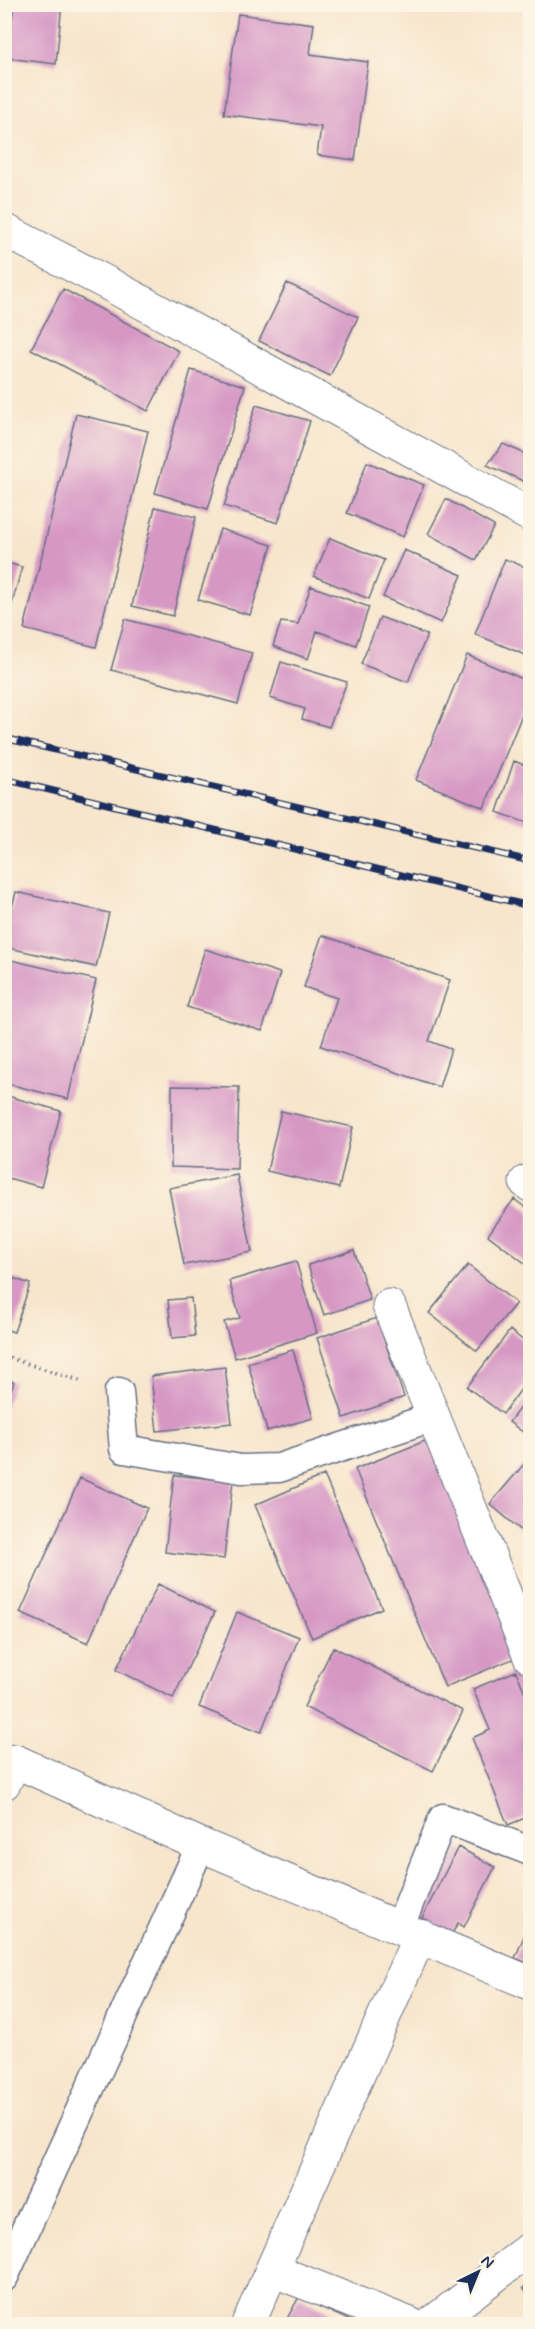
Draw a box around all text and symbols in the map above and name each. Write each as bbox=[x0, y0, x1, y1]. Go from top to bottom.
north arrow bbox=[448, 2242, 508, 2302]
text: N bbox=[476, 2251, 498, 2273]

